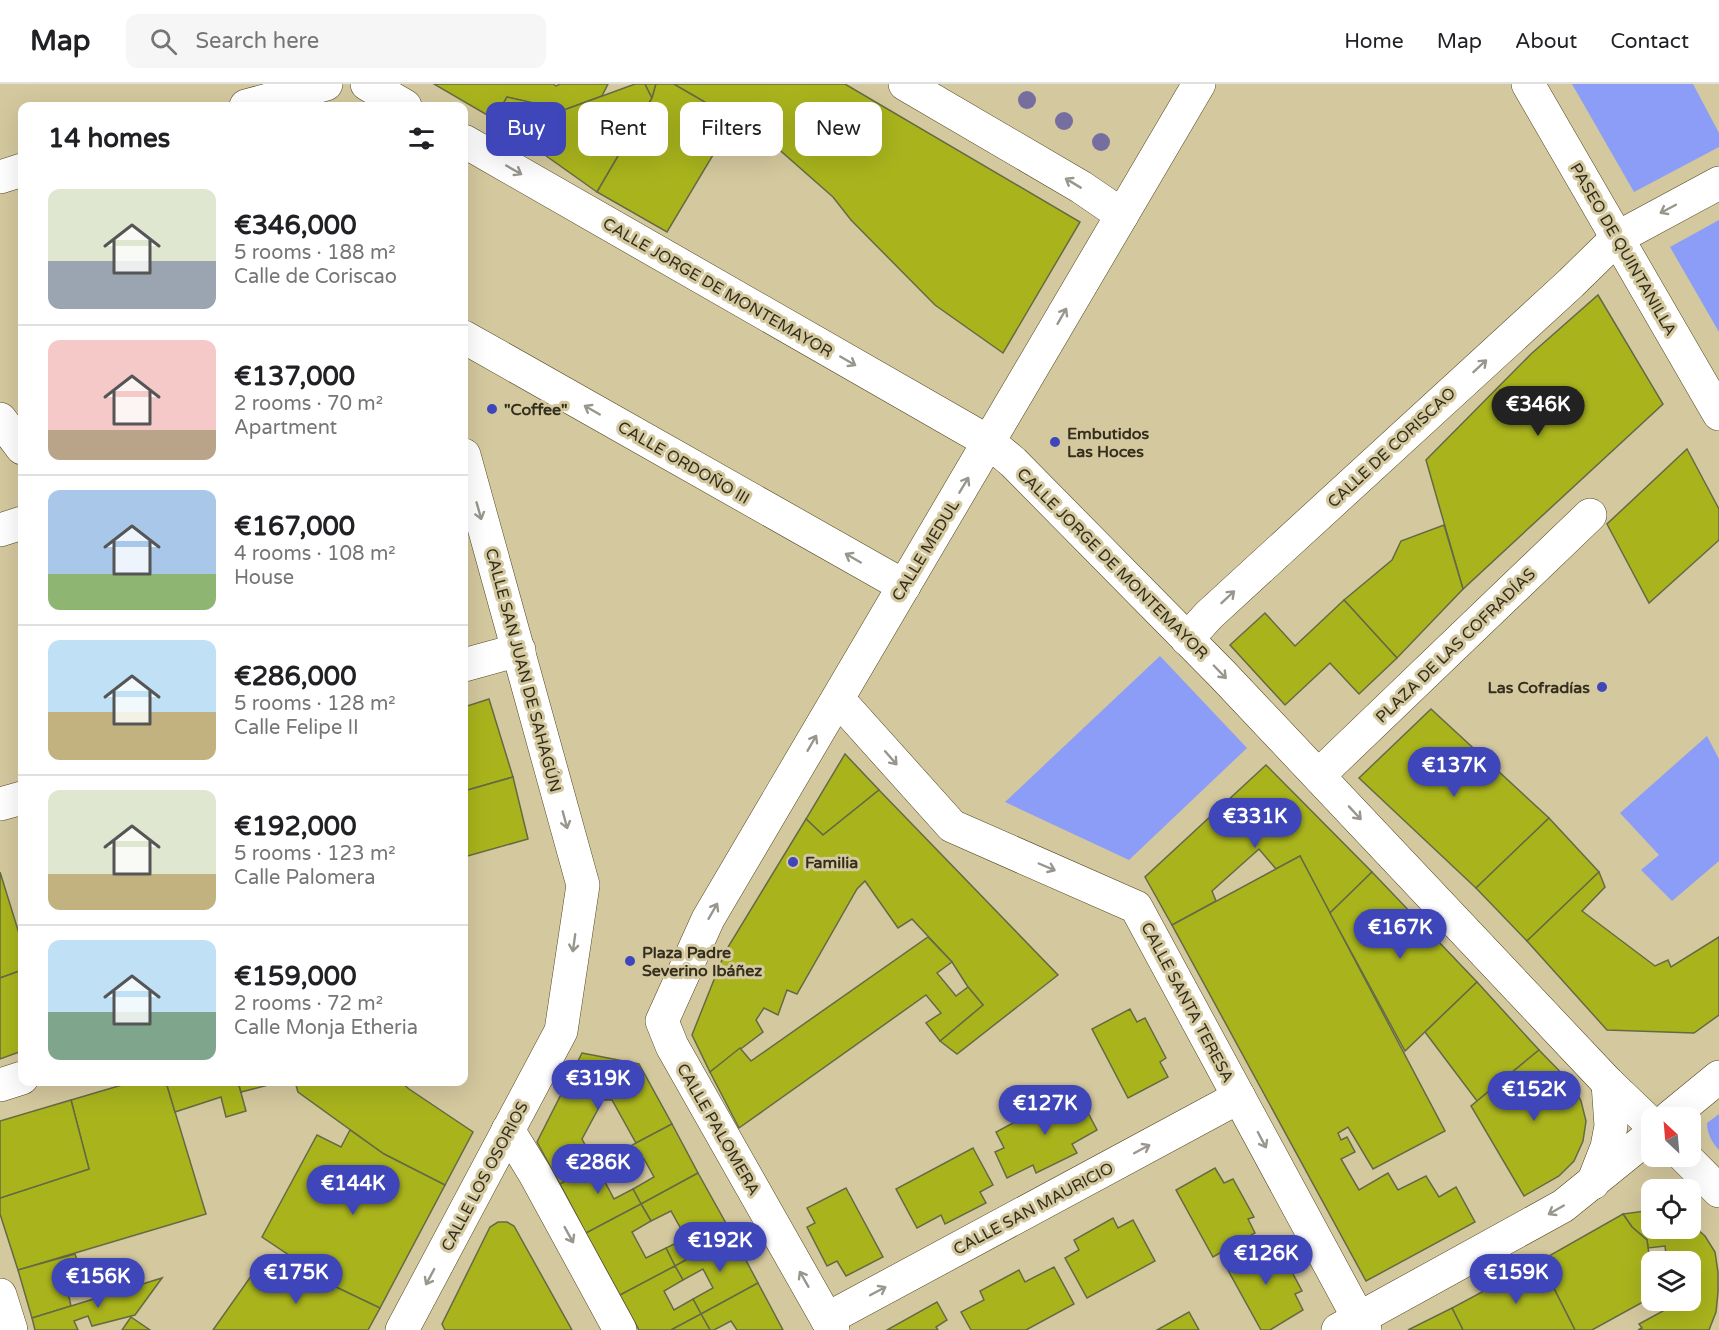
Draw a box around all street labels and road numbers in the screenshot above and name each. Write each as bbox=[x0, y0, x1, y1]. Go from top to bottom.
street label: PASEO DE QUINTANILLA bbox=[1565, 160, 1681, 339]
street label: CALLE JORGE DE MONTEMAYOR bbox=[599, 214, 836, 362]
street label: CALLE DE CORISCAO bbox=[1324, 383, 1460, 512]
street label: CALLE ORDOÑO III bbox=[614, 417, 753, 509]
street label: CALLE JORGE DE MONTEMAYOR bbox=[1012, 464, 1212, 664]
street label: CALLE MEDUL bbox=[888, 496, 964, 605]
street label: CALLE SAN JUAN DE SAHAGÚN bbox=[481, 546, 565, 795]
street label: PLAZA DE LAS COFRADÍAS bbox=[1372, 564, 1540, 727]
street label: CALLE SANTA TERESA bbox=[1136, 919, 1238, 1086]
street label: CALLE PALOMERA bbox=[672, 1060, 764, 1199]
street label: CALLE LOS OSORIOS bbox=[437, 1098, 533, 1255]
street label: CALLE SAN MAURICIO bbox=[950, 1158, 1117, 1260]

